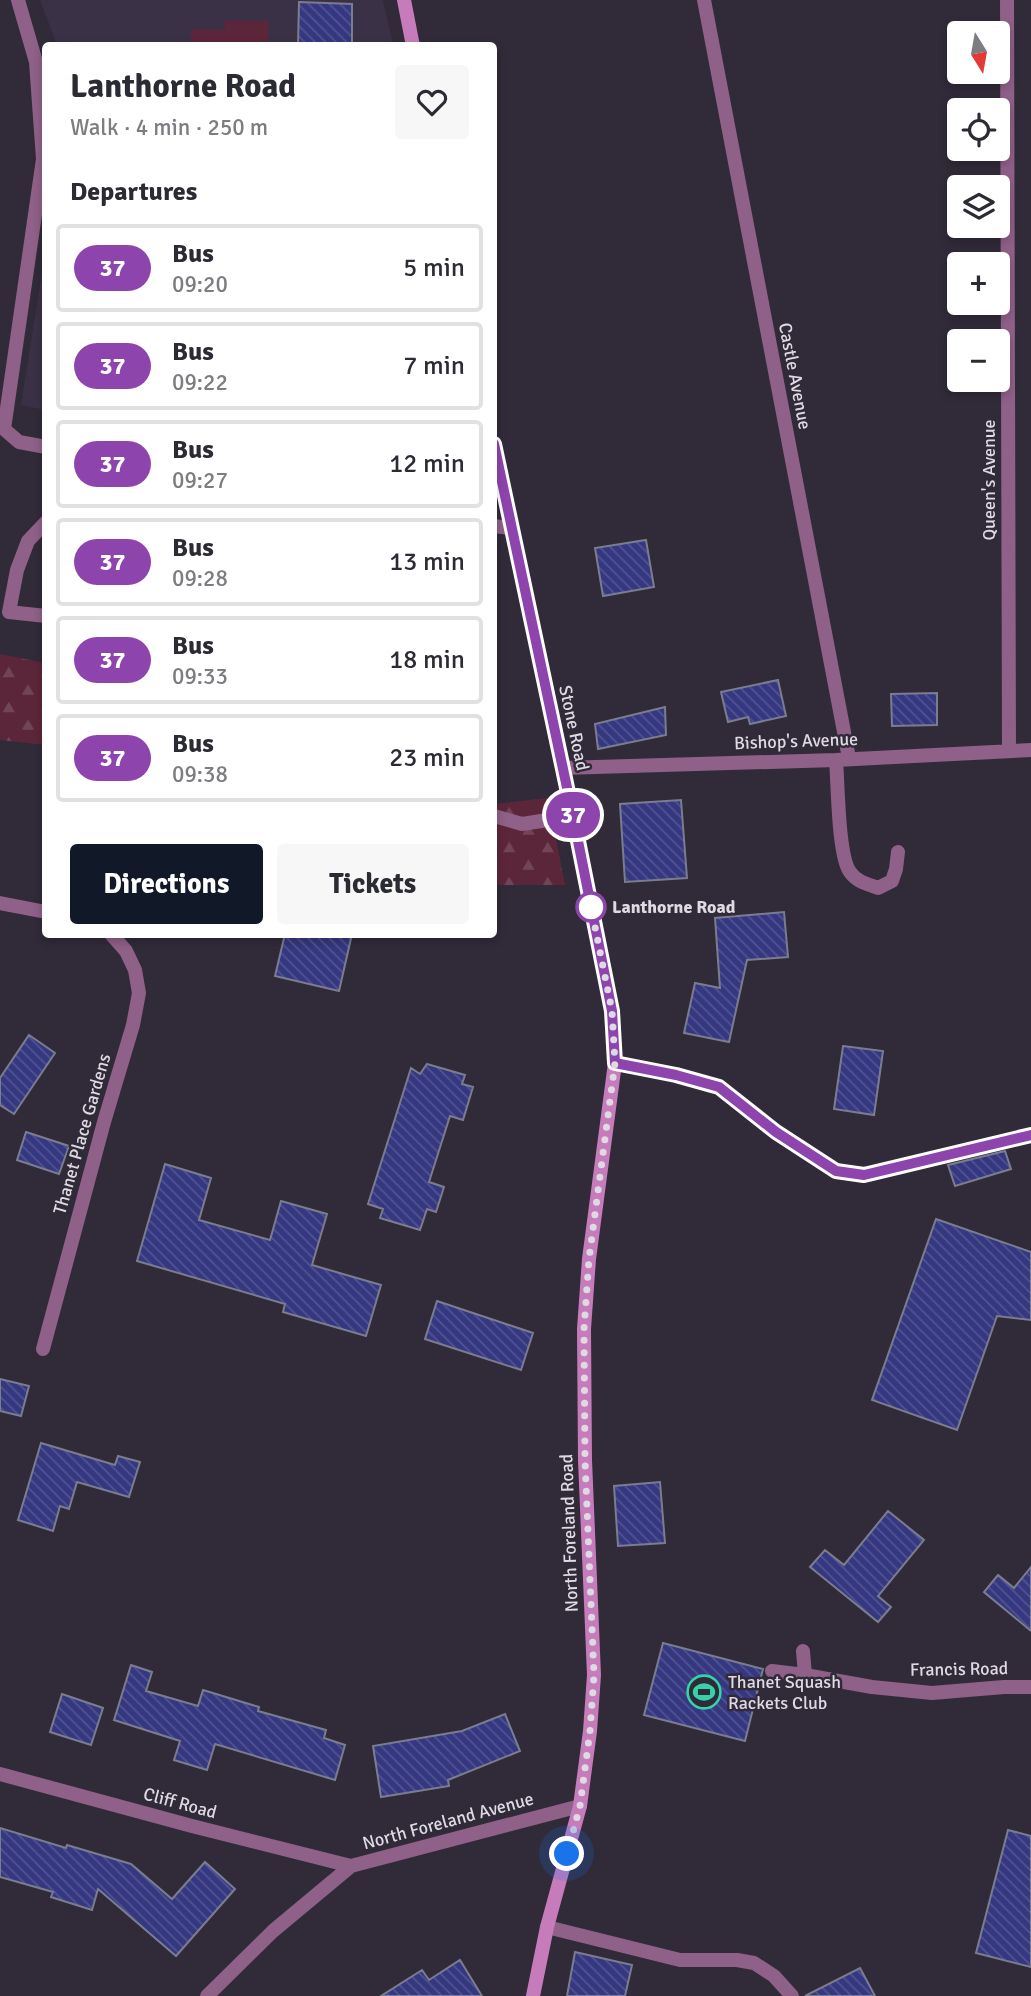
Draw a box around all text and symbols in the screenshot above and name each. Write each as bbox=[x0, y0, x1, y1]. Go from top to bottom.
north arrow bbox=[947, 21, 1010, 84]
map controls bbox=[947, 21, 1010, 392]
button: heart bbox=[395, 65, 469, 139]
text: Lanthorne Road bbox=[70, 66, 296, 107]
button: locate bbox=[947, 98, 1010, 161]
text: Walk · 4 min · 250 m bbox=[70, 113, 268, 142]
button: layers bbox=[947, 175, 1010, 238]
text: Departures bbox=[70, 176, 197, 208]
text: Bus bbox=[172, 238, 214, 270]
text: 5 min bbox=[403, 252, 465, 284]
button: + bbox=[947, 252, 1010, 315]
text: 37 bbox=[100, 253, 125, 283]
text: 09:20 bbox=[172, 270, 228, 299]
street label: Castle Avenue bbox=[774, 321, 816, 431]
button: − bbox=[947, 329, 1010, 392]
text: Bus bbox=[172, 336, 214, 368]
text: 7 min bbox=[403, 350, 465, 382]
text: 37 bbox=[100, 351, 125, 381]
text: 09:22 bbox=[172, 368, 228, 397]
street label: Queen's Avenue bbox=[978, 419, 1000, 541]
text: Bus bbox=[172, 434, 214, 466]
text: 12 min bbox=[389, 448, 465, 480]
text: 37 bbox=[100, 449, 125, 479]
text: 09:27 bbox=[172, 466, 228, 495]
text: Bus bbox=[172, 532, 214, 564]
text: 13 min bbox=[389, 546, 465, 578]
text: 37 bbox=[100, 547, 125, 577]
text: 09:28 bbox=[172, 564, 228, 593]
text: Bus bbox=[172, 630, 214, 662]
text: 18 min bbox=[389, 644, 465, 676]
text: 37 bbox=[100, 645, 125, 675]
text: 09:33 bbox=[172, 662, 228, 691]
street label: Stone Road bbox=[554, 683, 594, 773]
text: Bus bbox=[172, 728, 214, 760]
street label: Bishop's Avenue bbox=[734, 728, 858, 754]
text: 23 min bbox=[389, 742, 465, 774]
text: 37 bbox=[100, 743, 125, 773]
text: 09:38 bbox=[172, 760, 228, 789]
line badge: 37 bbox=[542, 792, 604, 838]
text: 37 bbox=[560, 800, 586, 830]
button: Directions bbox=[70, 844, 263, 924]
button: Tickets bbox=[277, 844, 469, 924]
marker: Lanthorne Road bbox=[576, 892, 606, 922]
place label: Lanthorne Road bbox=[612, 896, 736, 918]
street label: Thanet Place Gardens bbox=[49, 1051, 116, 1217]
street label: North Foreland Road bbox=[555, 1453, 583, 1613]
street label: Francis Road bbox=[910, 1657, 1008, 1681]
place label: Thanet Squash Rackets Club bbox=[728, 1671, 841, 1714]
sports icon: Thanet Squash Rackets Club bbox=[685, 1673, 723, 1711]
street label: Cliff Road bbox=[141, 1783, 219, 1823]
street label: North Foreland Avenue bbox=[360, 1788, 536, 1854]
your location bbox=[549, 1836, 584, 1871]

